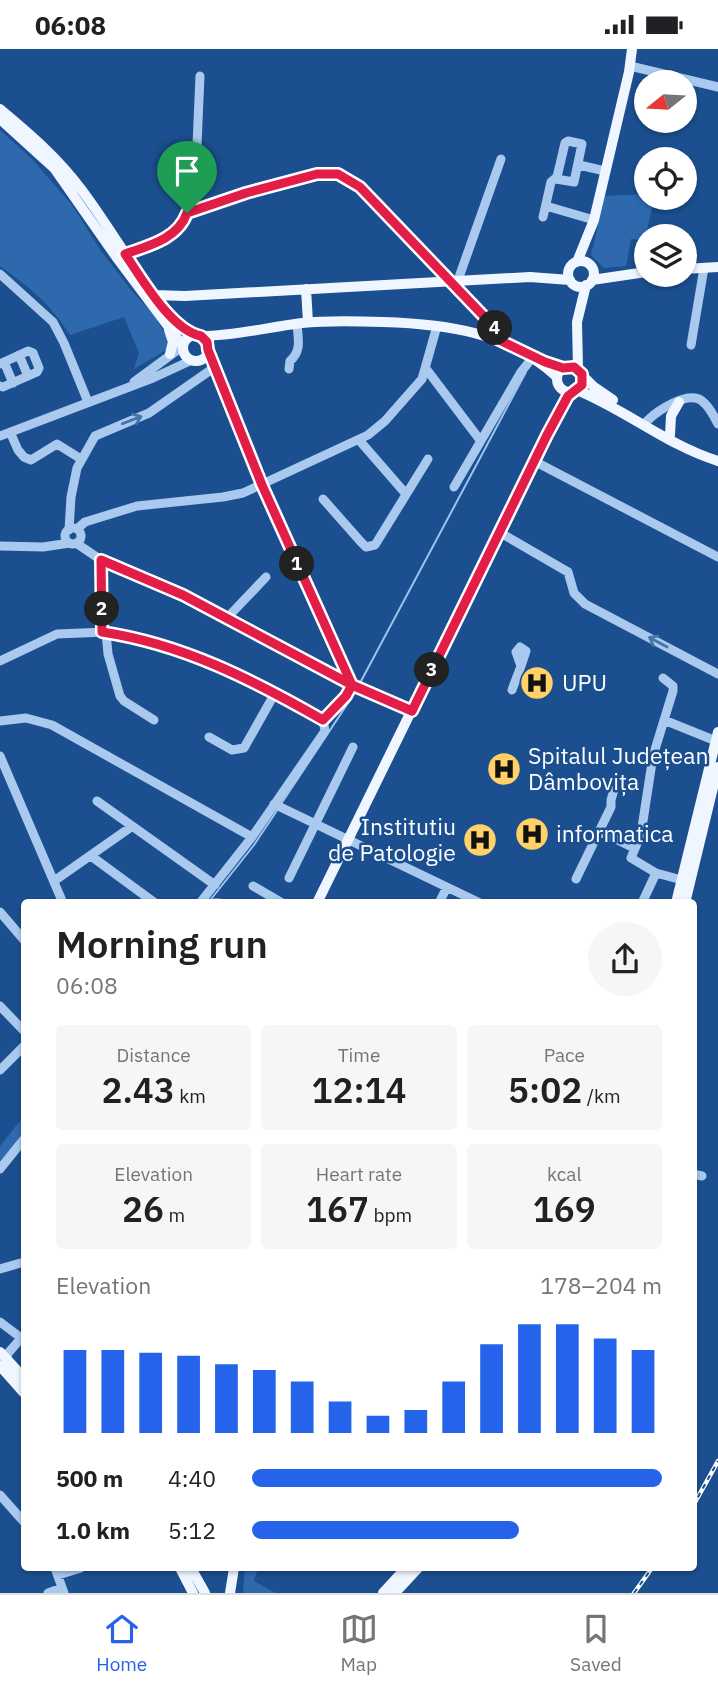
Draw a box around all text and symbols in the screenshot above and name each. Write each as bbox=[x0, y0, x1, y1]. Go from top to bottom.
text: 06:08 bbox=[35, 8, 106, 42]
north arrow bbox=[634, 70, 696, 133]
map controls bbox=[634, 70, 697, 287]
pin bbox=[157, 141, 217, 213]
button: locate bbox=[634, 147, 697, 210]
icon: arrive bbox=[168, 152, 206, 190]
button: layers bbox=[634, 224, 697, 287]
pin: 4 bbox=[477, 311, 512, 345]
text: 4 bbox=[489, 315, 500, 339]
one-way arrow bbox=[121, 413, 143, 426]
pin: 1 bbox=[280, 547, 314, 581]
text: 1 bbox=[291, 551, 302, 575]
pin: 2 bbox=[84, 591, 119, 627]
text: 2 bbox=[96, 596, 107, 620]
one-way arrow bbox=[648, 635, 668, 649]
pin: 3 bbox=[414, 653, 450, 687]
text: 3 bbox=[426, 657, 437, 681]
hospital icon: UPU bbox=[518, 664, 556, 702]
place label: UPU bbox=[562, 667, 607, 697]
place label: Spitalul Județean Dâmbovița bbox=[528, 740, 709, 796]
hospital icon: Spitalul Județean Dâmbovița bbox=[485, 750, 523, 788]
place label: Institutiu de Patologie bbox=[328, 811, 456, 867]
hospital icon: informatica bbox=[513, 815, 551, 853]
place label: informatica bbox=[556, 818, 674, 848]
hospital icon: Institutiu de Patologie bbox=[461, 821, 499, 859]
text: Morning run bbox=[56, 919, 268, 968]
button: share bbox=[588, 922, 662, 996]
text: 06:08 bbox=[56, 970, 118, 1000]
text: Distance bbox=[117, 1043, 191, 1067]
text: Time bbox=[338, 1043, 380, 1067]
text: Pace bbox=[544, 1043, 585, 1067]
text: 2.43 bbox=[101, 1067, 175, 1113]
text: 12:14 bbox=[311, 1067, 407, 1113]
text: 5:02 bbox=[508, 1067, 582, 1113]
text: km bbox=[175, 1084, 206, 1108]
text: /km bbox=[582, 1084, 621, 1108]
text: Elevation bbox=[114, 1162, 193, 1186]
text: Heart rate bbox=[316, 1162, 402, 1186]
text: kcal bbox=[547, 1162, 582, 1186]
text: 26 bbox=[122, 1186, 164, 1232]
text: 167 bbox=[306, 1186, 369, 1232]
text: 169 bbox=[533, 1186, 596, 1232]
text: m bbox=[164, 1203, 185, 1227]
text: bpm bbox=[369, 1203, 412, 1227]
text: Elevation bbox=[56, 1270, 151, 1300]
text: 178–204 m bbox=[540, 1270, 662, 1300]
text: 500 m bbox=[56, 1463, 123, 1493]
text: 4:40 bbox=[168, 1463, 216, 1493]
text: 1.0 km bbox=[56, 1515, 130, 1545]
text: 5:12 bbox=[168, 1515, 216, 1545]
tab: Home bbox=[96, 1610, 147, 1676]
tab: Map bbox=[340, 1610, 378, 1676]
tab: Saved bbox=[570, 1610, 622, 1676]

